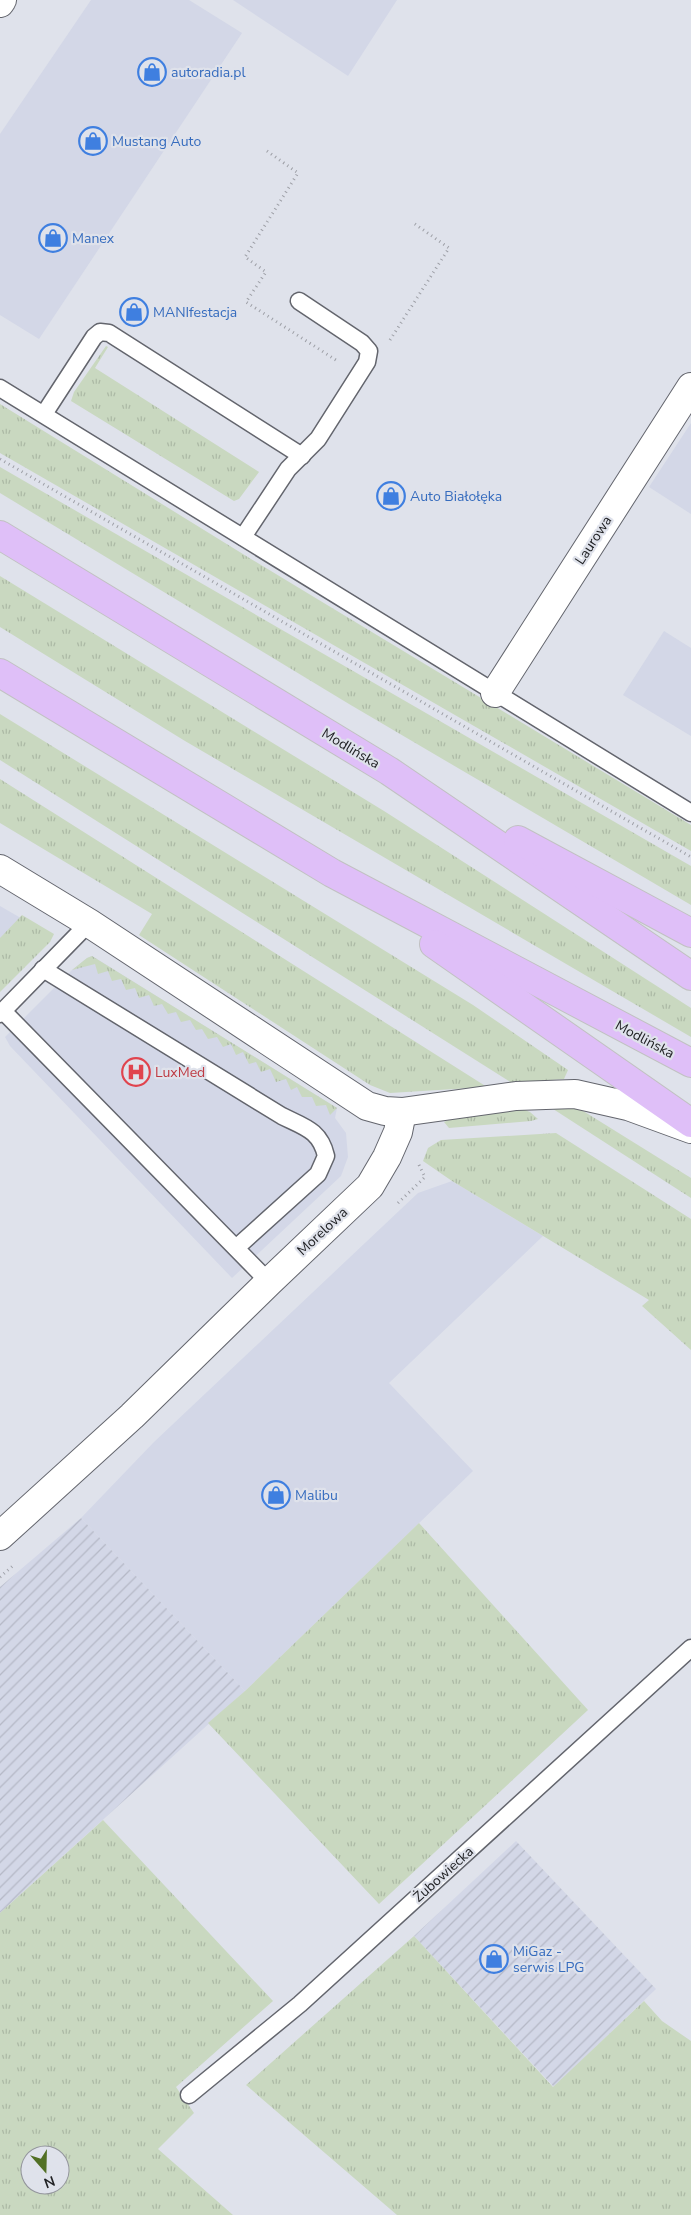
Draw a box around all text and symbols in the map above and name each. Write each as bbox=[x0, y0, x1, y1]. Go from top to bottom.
shop icon: autoradia.pl bbox=[137, 57, 167, 87]
place label: autoradia.pl bbox=[171, 63, 246, 82]
shop icon: Mustang Auto bbox=[78, 126, 108, 156]
place label: Mustang Auto bbox=[112, 132, 201, 151]
shop icon: Manex bbox=[38, 223, 68, 253]
place label: Manex bbox=[72, 229, 115, 248]
shop icon: MANIfestacja bbox=[119, 297, 149, 327]
place label: MANIfestacja bbox=[153, 303, 237, 322]
shop icon: Auto Białołęka bbox=[376, 481, 406, 511]
place label: Auto Białołęka bbox=[410, 487, 502, 506]
street label: Laurowa bbox=[571, 512, 616, 568]
street label: Modlińska bbox=[318, 724, 383, 773]
street label: Modlińska bbox=[612, 1016, 678, 1063]
hospital icon: LuxMed bbox=[121, 1057, 151, 1087]
place label: LuxMed bbox=[155, 1063, 205, 1082]
street label: Morelowa bbox=[293, 1203, 352, 1260]
shop icon: Malibu bbox=[261, 1480, 291, 1510]
place label: Malibu bbox=[295, 1486, 338, 1505]
street label: Żubowiecka bbox=[409, 1842, 478, 1907]
place label: MiGaz - serwis LPG bbox=[513, 1942, 585, 1977]
shop icon: MiGaz - serwis LPG bbox=[479, 1944, 509, 1974]
north arrow bbox=[20, 2145, 70, 2195]
text: N bbox=[41, 2171, 57, 2192]

